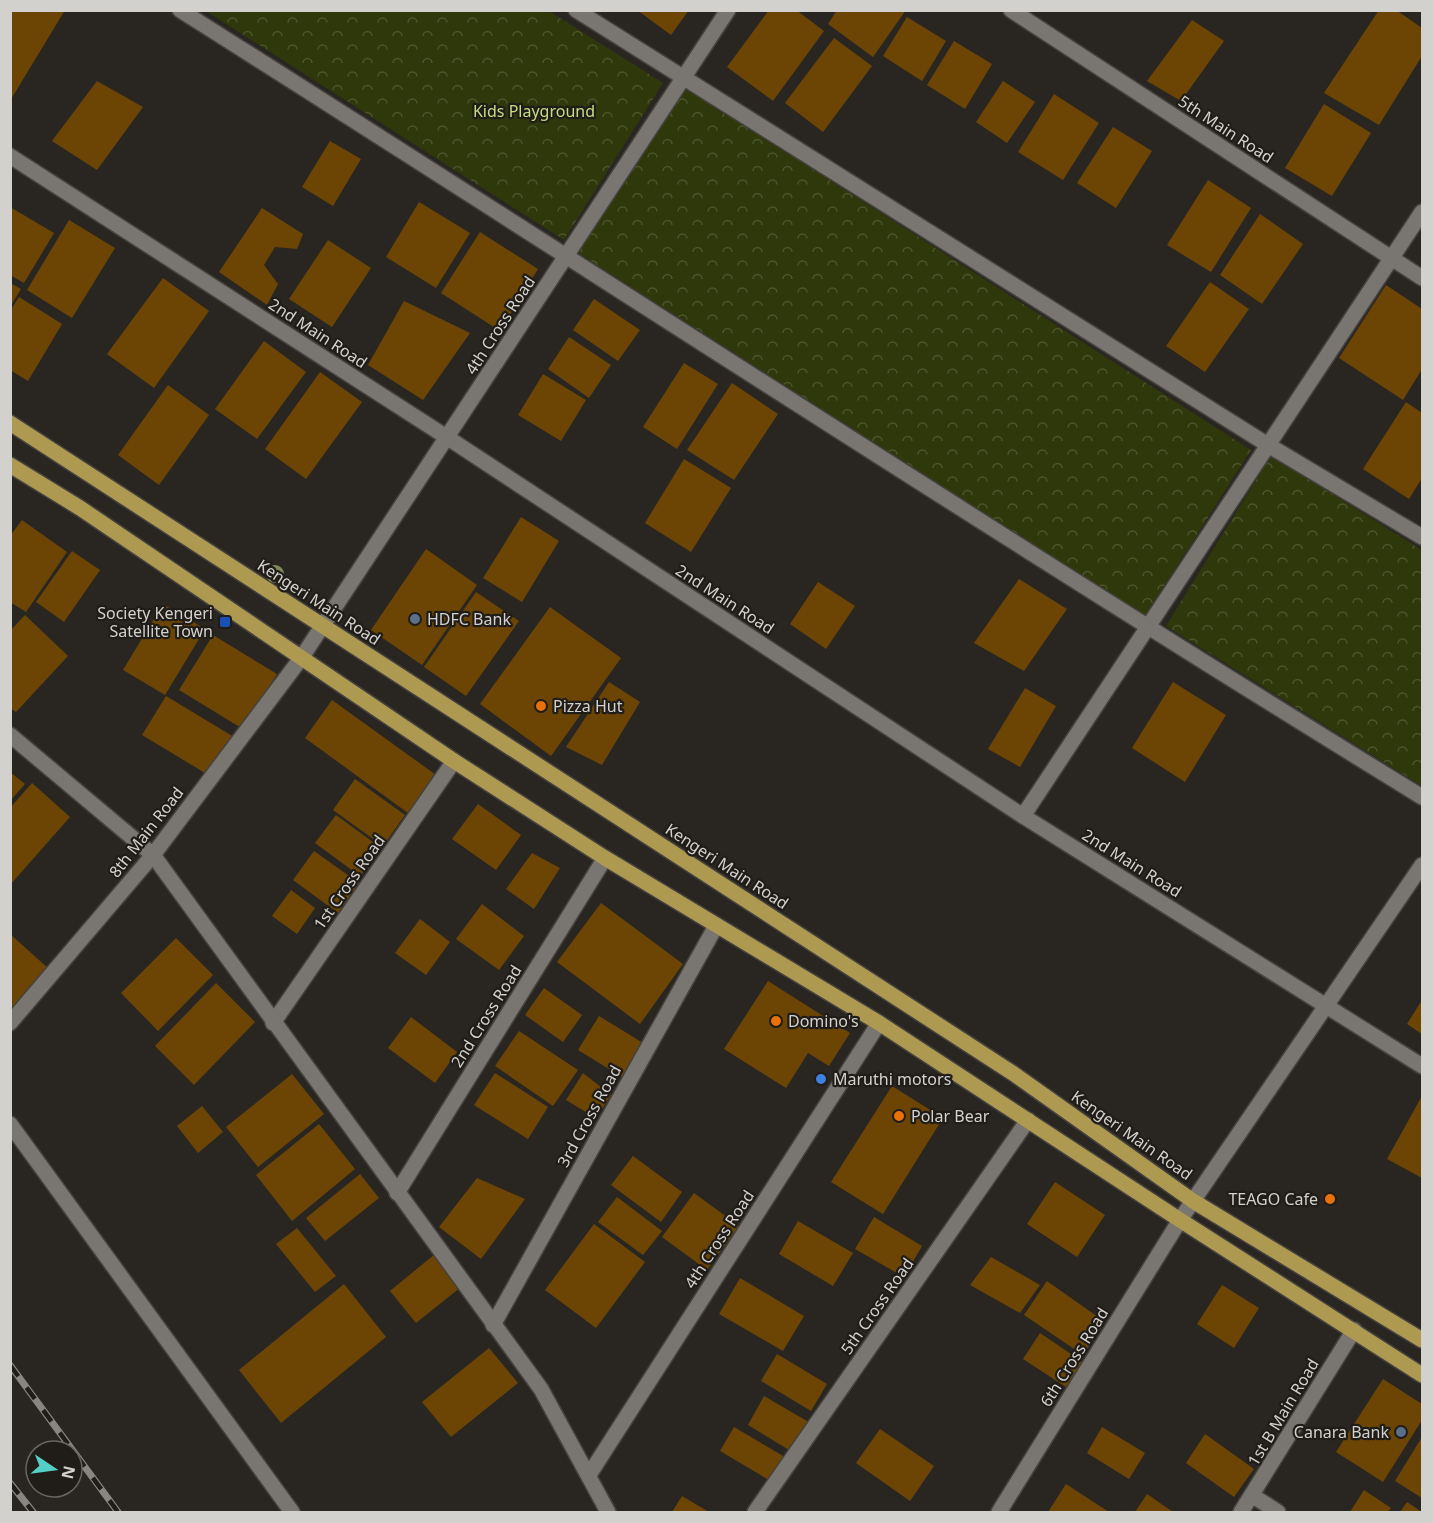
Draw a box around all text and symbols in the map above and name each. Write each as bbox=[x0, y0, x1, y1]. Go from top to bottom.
street label: 5th Main Road bbox=[1174, 90, 1278, 168]
park label: Kids Playground bbox=[473, 100, 595, 122]
street label: 4th Cross Road bbox=[460, 272, 540, 378]
street label: 2nd Main Road bbox=[265, 293, 371, 373]
street label: Kengeri Main Road bbox=[253, 554, 385, 650]
street label: 2nd Main Road bbox=[672, 559, 778, 639]
place label: Society Kengeri Satellite Town bbox=[97, 602, 213, 642]
place label: HDFC Bank bbox=[427, 608, 511, 630]
marker: HDFC Bank bbox=[408, 612, 422, 626]
marker: Society Kengeri Satellite Town bbox=[218, 615, 232, 629]
place label: Pizza Hut bbox=[553, 695, 623, 717]
marker: Pizza Hut bbox=[534, 699, 548, 713]
street label: 8th Main Road bbox=[104, 782, 188, 882]
street label: Kengeri Main Road bbox=[661, 818, 793, 914]
street label: 2nd Main Road bbox=[1078, 824, 1186, 902]
street label: 1st Cross Road bbox=[308, 830, 390, 934]
street label: 2nd Cross Road bbox=[446, 961, 526, 1071]
place label: Domino's bbox=[788, 1010, 859, 1032]
marker: Domino's bbox=[769, 1014, 783, 1028]
street label: 3rd Cross Road bbox=[552, 1061, 626, 1171]
place label: Maruthi motors bbox=[833, 1068, 951, 1090]
marker: Maruthi motors bbox=[814, 1072, 828, 1086]
street label: Kengeri Main Road bbox=[1067, 1085, 1197, 1185]
place label: Polar Bear bbox=[911, 1105, 990, 1127]
marker: Polar Bear bbox=[892, 1109, 906, 1123]
street label: 4th Cross Road bbox=[679, 1186, 759, 1292]
place label: TEAGO Cafe bbox=[1228, 1188, 1318, 1210]
marker: TEAGO Cafe bbox=[1323, 1192, 1337, 1206]
street label: 5th Cross Road bbox=[836, 1253, 918, 1359]
street label: 6th Cross Road bbox=[1035, 1303, 1113, 1411]
street label: 1st B Main Road bbox=[1242, 1354, 1324, 1470]
place label: Canara Bank bbox=[1294, 1421, 1389, 1443]
marker: Canara Bank bbox=[1394, 1425, 1408, 1439]
north arrow bbox=[24, 1439, 84, 1499]
text: N bbox=[56, 1464, 81, 1481]

